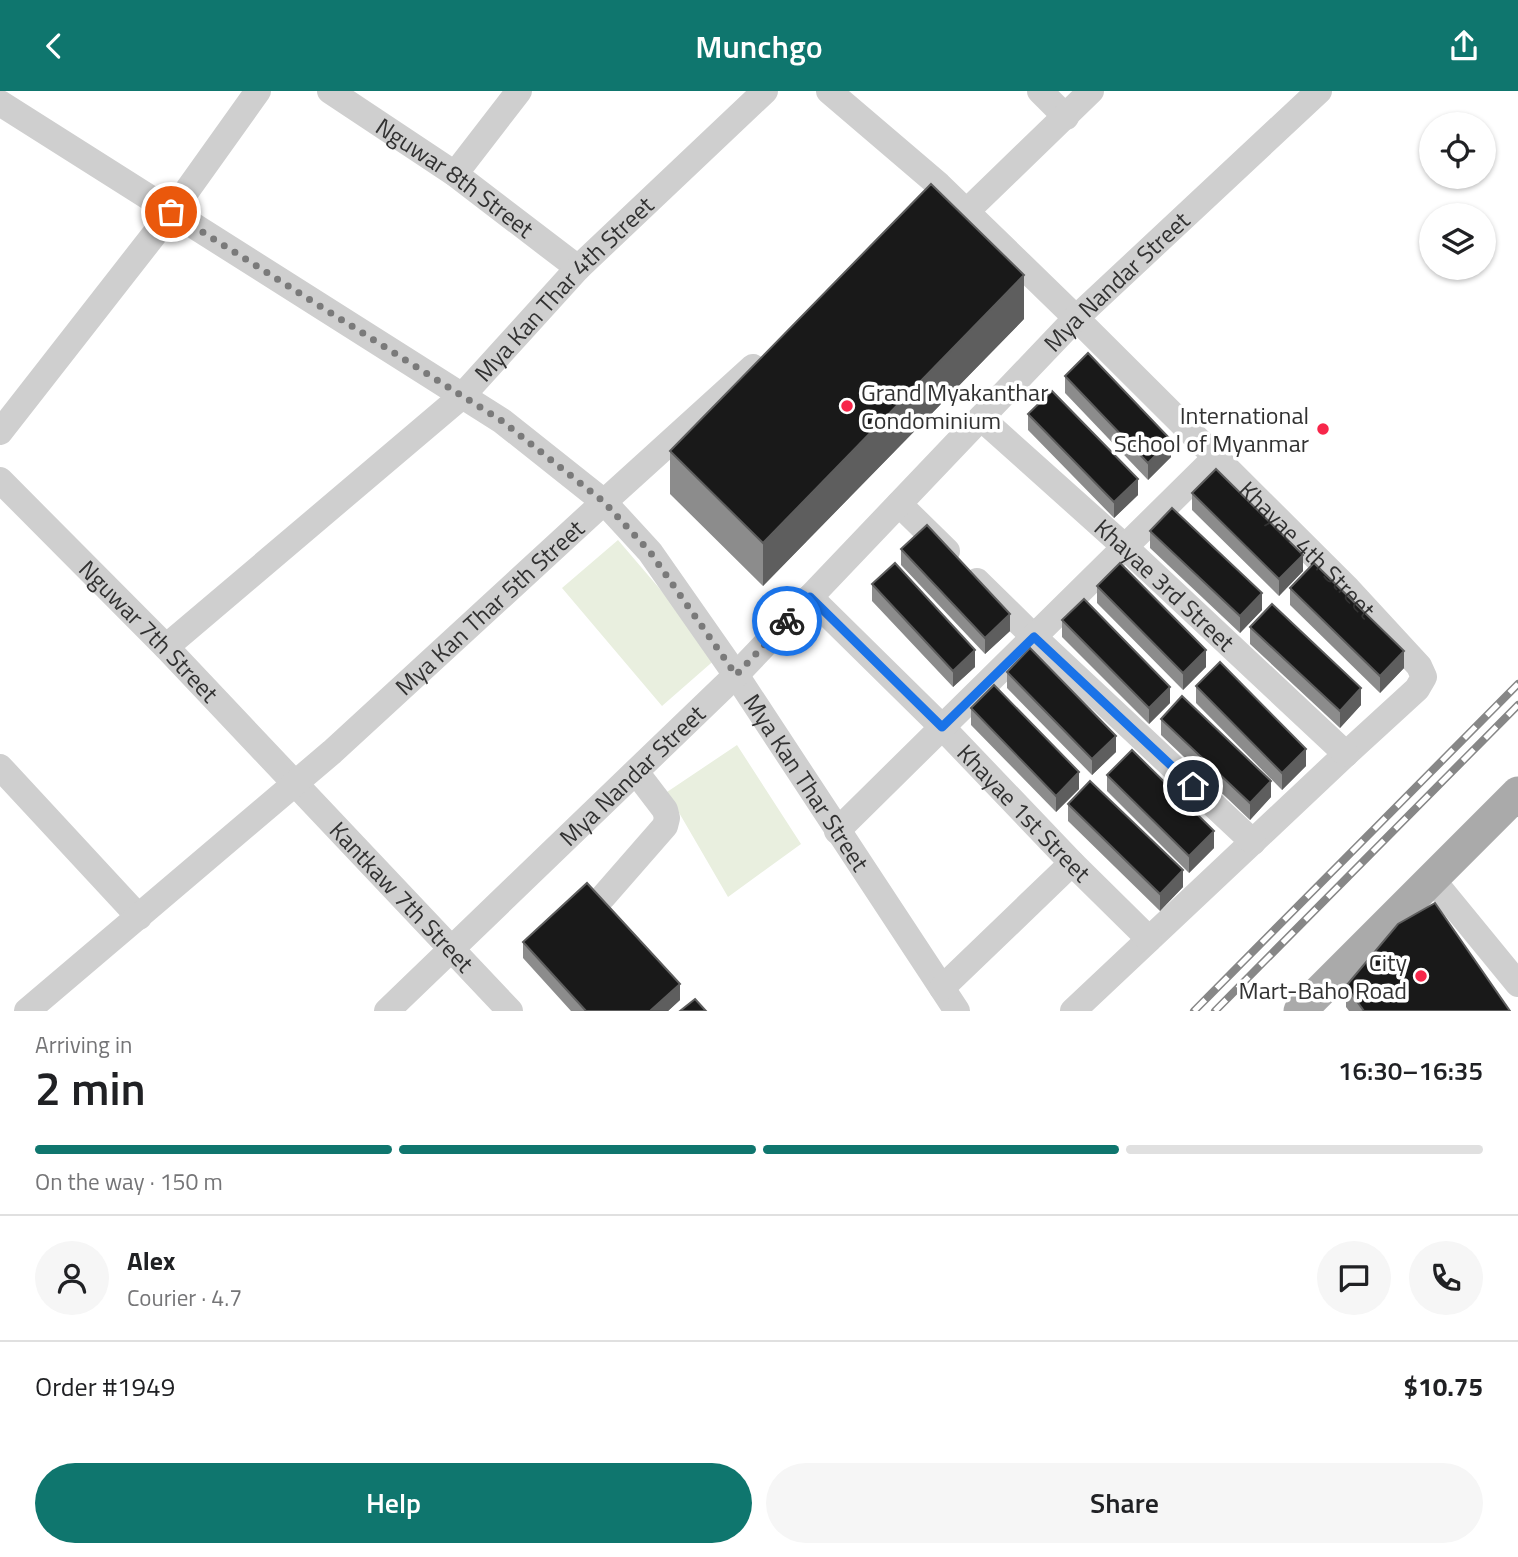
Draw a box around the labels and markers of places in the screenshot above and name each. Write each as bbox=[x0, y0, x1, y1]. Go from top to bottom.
pin bbox=[141, 182, 201, 242]
place label: Grand Myakanthar Condominium bbox=[861, 374, 1048, 438]
place label: International School of Myanmar bbox=[1114, 397, 1309, 461]
marker: Grand Myakanthar Condominium bbox=[839, 398, 855, 414]
marker: International School of Myanmar bbox=[1315, 421, 1331, 437]
pin bbox=[1163, 756, 1223, 816]
place label: City Mart-Baho Road bbox=[1239, 944, 1407, 1008]
marker: City Mart-Baho Road bbox=[1413, 968, 1429, 984]

